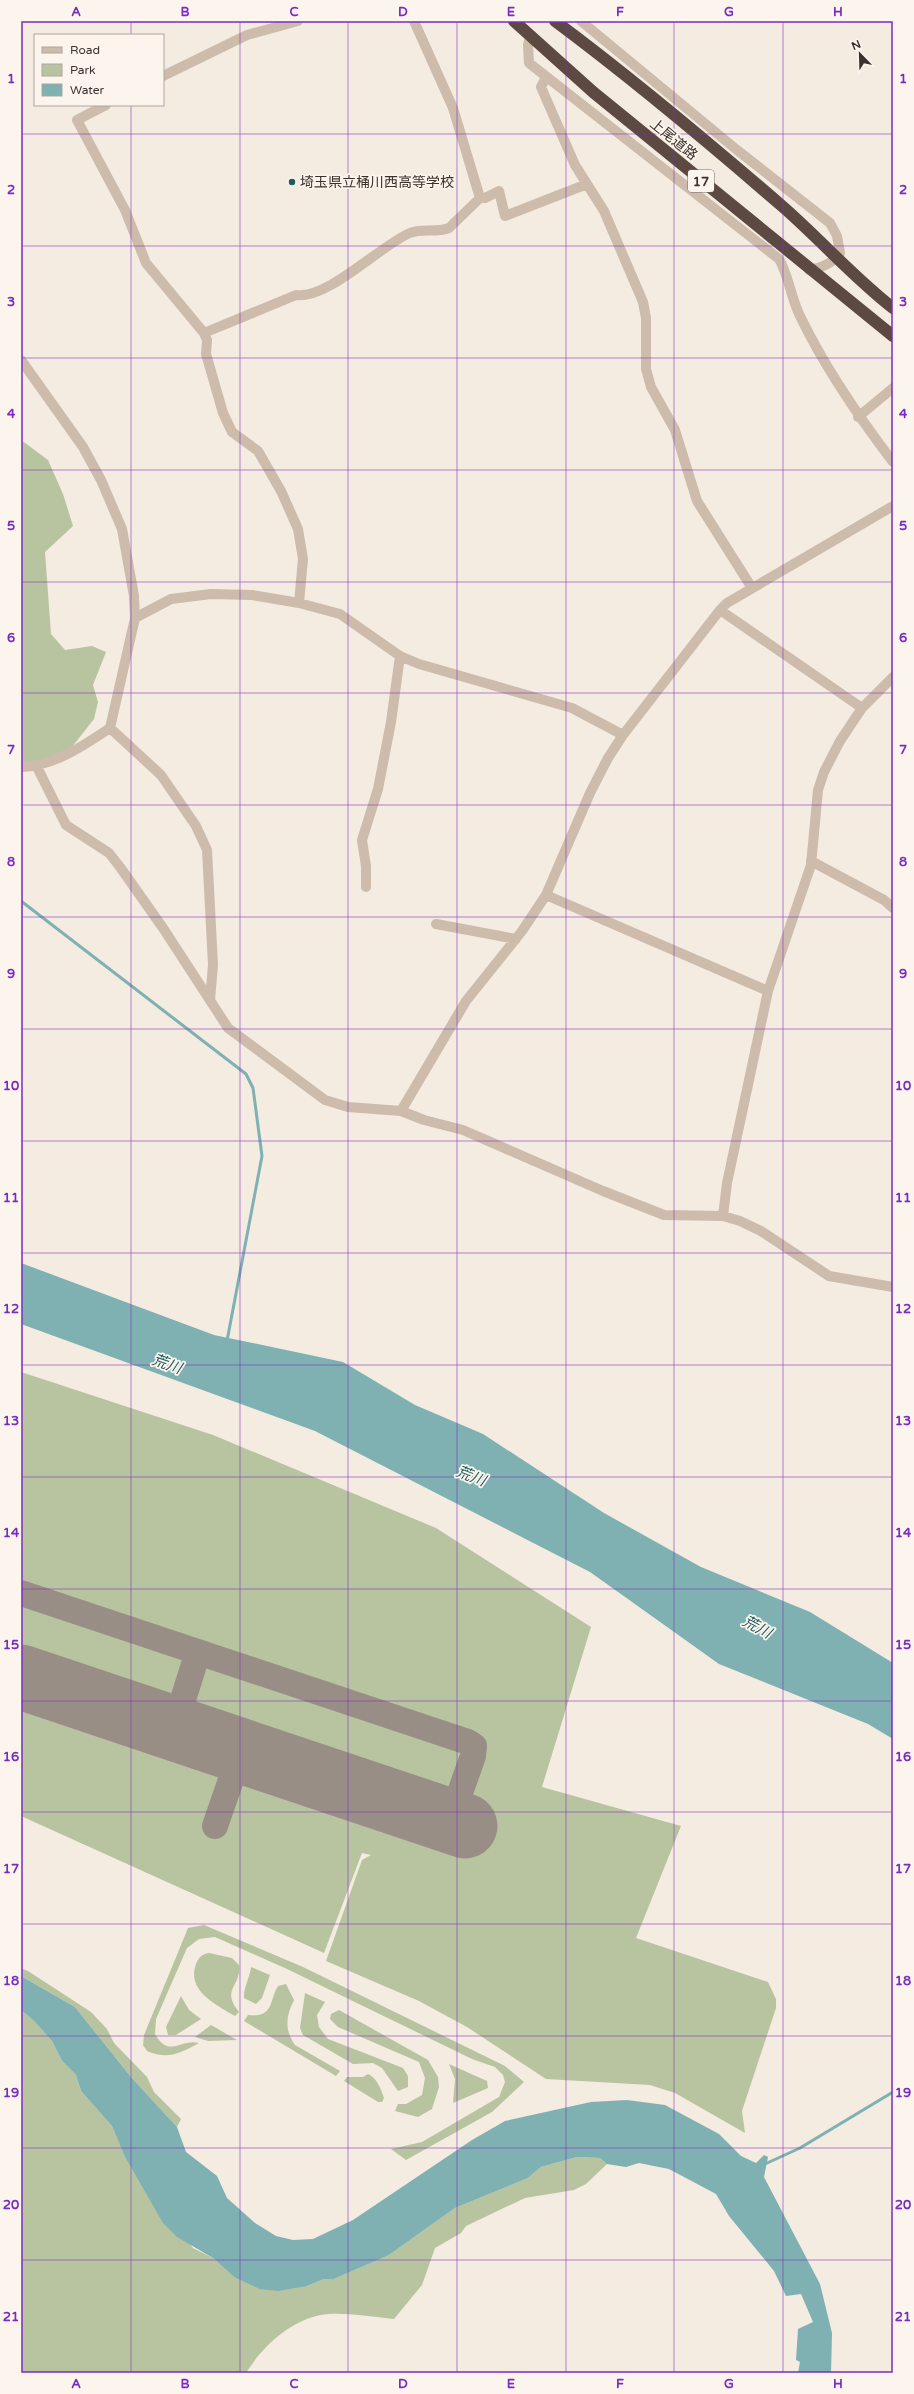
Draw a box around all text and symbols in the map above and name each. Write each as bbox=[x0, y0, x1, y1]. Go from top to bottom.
text: A bbox=[71, 4, 81, 20]
text: B bbox=[180, 4, 190, 20]
text: C bbox=[289, 4, 299, 20]
text: D bbox=[398, 4, 408, 20]
text: E bbox=[507, 4, 515, 20]
text: F bbox=[616, 4, 624, 20]
text: G bbox=[724, 4, 734, 20]
text: H bbox=[833, 4, 843, 20]
legend bbox=[34, 34, 164, 106]
north arrow bbox=[840, 34, 880, 74]
text: N bbox=[850, 38, 863, 53]
text: Road bbox=[70, 43, 100, 57]
text: Park bbox=[70, 63, 96, 77]
text: 1 bbox=[7, 71, 15, 87]
text: 1 bbox=[899, 71, 907, 87]
text: Water bbox=[70, 83, 105, 97]
street label: 上尾道路 bbox=[647, 115, 701, 164]
road number: 17 bbox=[688, 170, 714, 192]
place label: 埼玉県立桶川西高等学校 bbox=[300, 174, 454, 191]
marker: 埼玉県立桶川西高等学校 bbox=[287, 177, 297, 187]
text: 2 bbox=[7, 182, 15, 198]
text: 2 bbox=[899, 182, 907, 198]
text: 3 bbox=[7, 294, 15, 310]
text: 3 bbox=[899, 294, 907, 310]
text: 4 bbox=[7, 406, 16, 422]
text: 4 bbox=[899, 406, 908, 422]
text: 5 bbox=[7, 518, 15, 534]
text: 5 bbox=[899, 518, 907, 534]
text: 6 bbox=[7, 630, 15, 646]
text: 6 bbox=[899, 630, 907, 646]
text: 7 bbox=[7, 742, 15, 758]
text: 7 bbox=[899, 742, 907, 758]
text: 8 bbox=[7, 854, 15, 870]
text: 8 bbox=[899, 854, 907, 870]
text: 9 bbox=[7, 966, 15, 982]
text: 9 bbox=[899, 966, 907, 982]
text: 10 bbox=[3, 1078, 19, 1094]
text: 10 bbox=[895, 1078, 911, 1094]
text: 11 bbox=[3, 1190, 19, 1206]
text: 11 bbox=[895, 1190, 911, 1206]
text: 12 bbox=[3, 1301, 19, 1317]
text: 12 bbox=[895, 1301, 911, 1317]
water label: 荒川 bbox=[150, 1351, 186, 1378]
text: 13 bbox=[3, 1413, 19, 1429]
text: 13 bbox=[895, 1413, 911, 1429]
water label: 荒川 bbox=[454, 1462, 490, 1490]
text: 14 bbox=[3, 1525, 20, 1541]
text: 14 bbox=[895, 1525, 912, 1541]
water label: 荒川 bbox=[740, 1612, 776, 1643]
text: 15 bbox=[3, 1637, 19, 1653]
text: 15 bbox=[895, 1637, 911, 1653]
text: 16 bbox=[3, 1749, 19, 1765]
text: 16 bbox=[895, 1749, 911, 1765]
text: 17 bbox=[3, 1861, 19, 1877]
text: 17 bbox=[895, 1861, 911, 1877]
text: 18 bbox=[3, 1973, 19, 1989]
text: 18 bbox=[895, 1973, 911, 1989]
text: 19 bbox=[3, 2085, 19, 2101]
text: 19 bbox=[895, 2085, 911, 2101]
text: 20 bbox=[3, 2197, 19, 2213]
text: 20 bbox=[895, 2197, 911, 2213]
text: 21 bbox=[3, 2309, 19, 2325]
text: 21 bbox=[895, 2309, 911, 2325]
text: A bbox=[71, 2376, 81, 2392]
text: B bbox=[180, 2376, 190, 2392]
text: C bbox=[289, 2376, 299, 2392]
text: D bbox=[398, 2376, 408, 2392]
text: E bbox=[507, 2376, 515, 2392]
text: F bbox=[616, 2376, 624, 2392]
text: G bbox=[724, 2376, 734, 2392]
text: H bbox=[833, 2376, 843, 2392]

